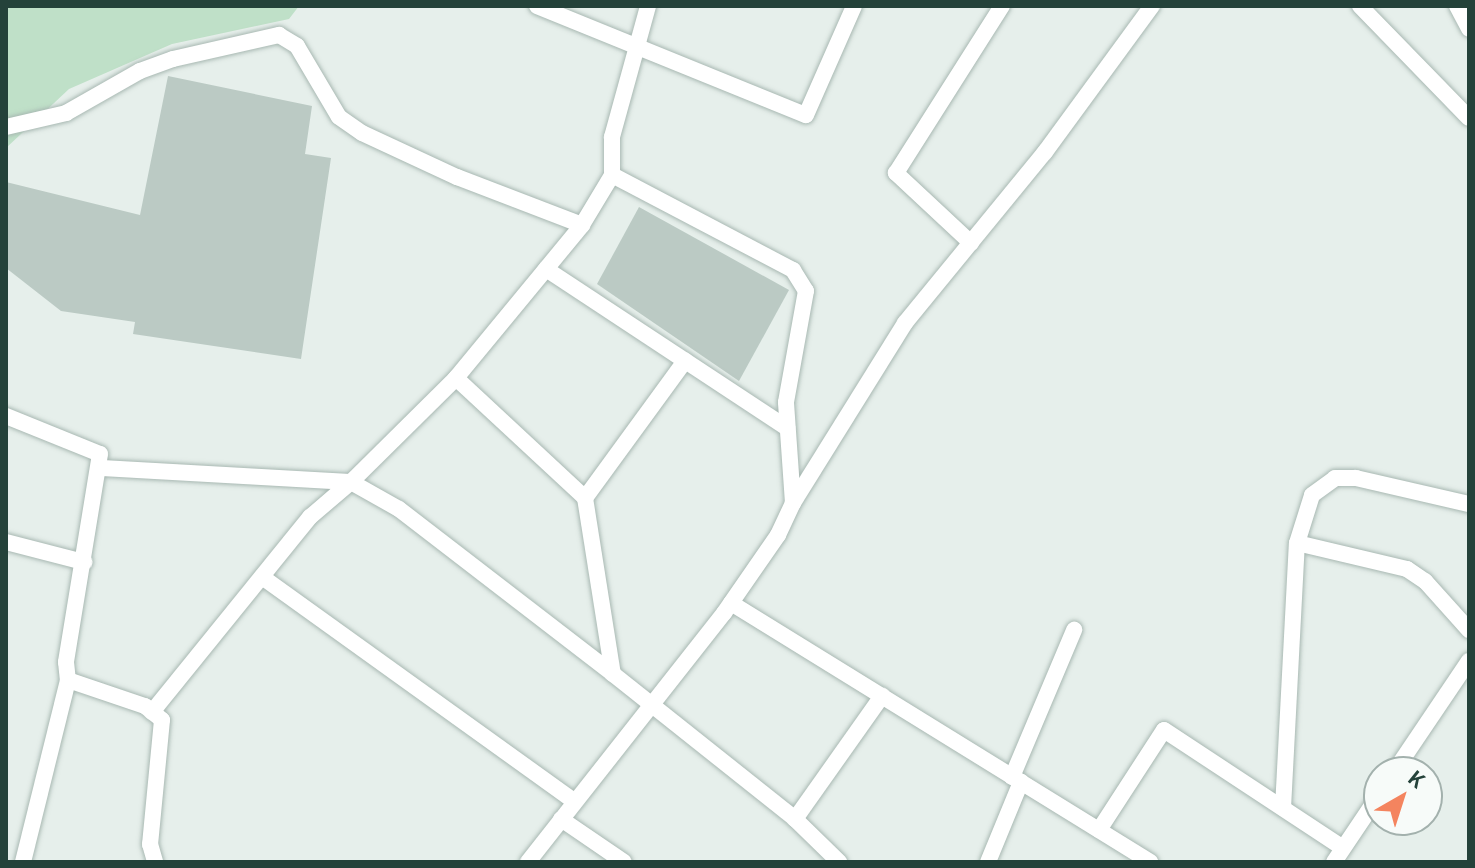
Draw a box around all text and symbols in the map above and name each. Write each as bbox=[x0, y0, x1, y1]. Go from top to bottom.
north arrow bbox=[1363, 756, 1443, 836]
text: K bbox=[1402, 763, 1431, 795]

